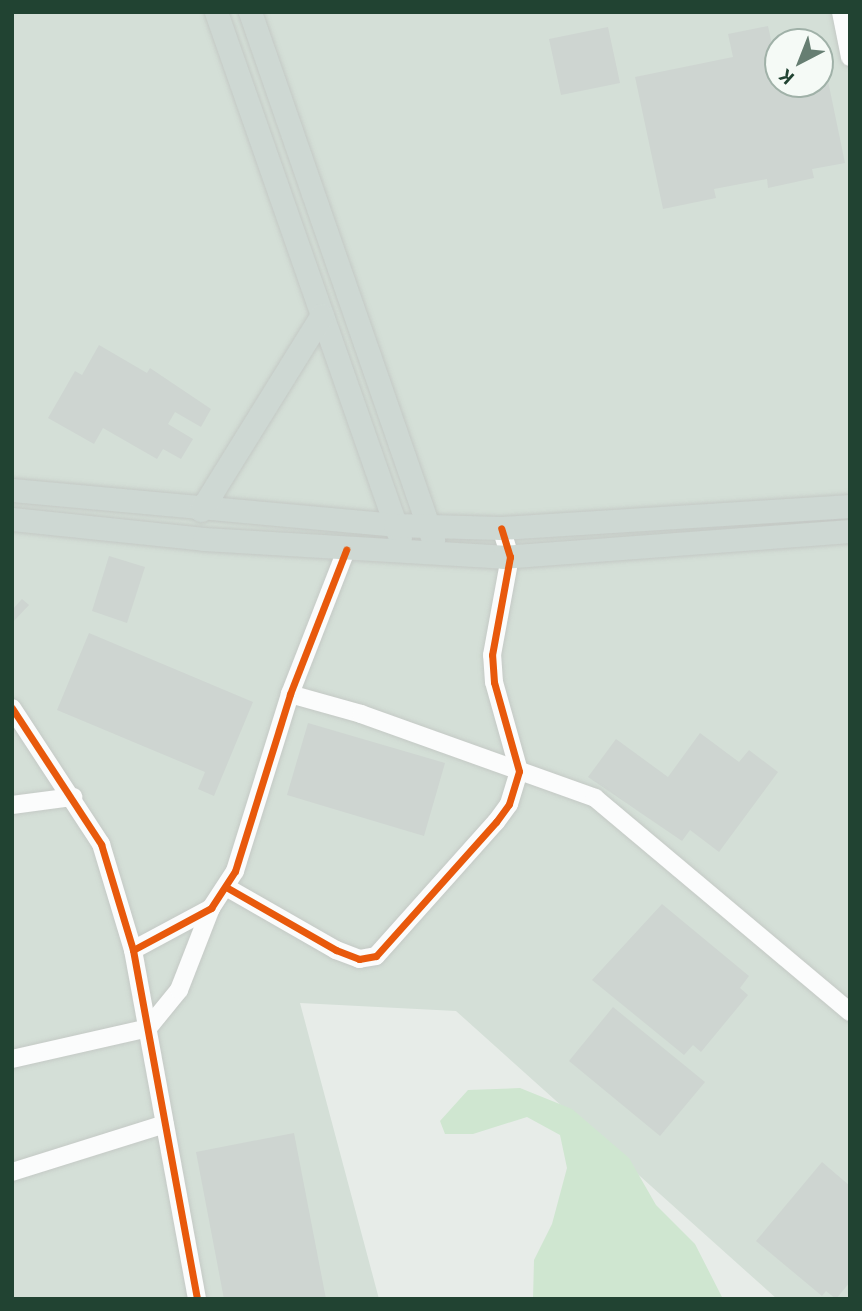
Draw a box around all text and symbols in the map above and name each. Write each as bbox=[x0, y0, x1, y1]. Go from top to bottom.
north arrow bbox=[764, 28, 834, 98]
text: K bbox=[774, 65, 798, 90]

